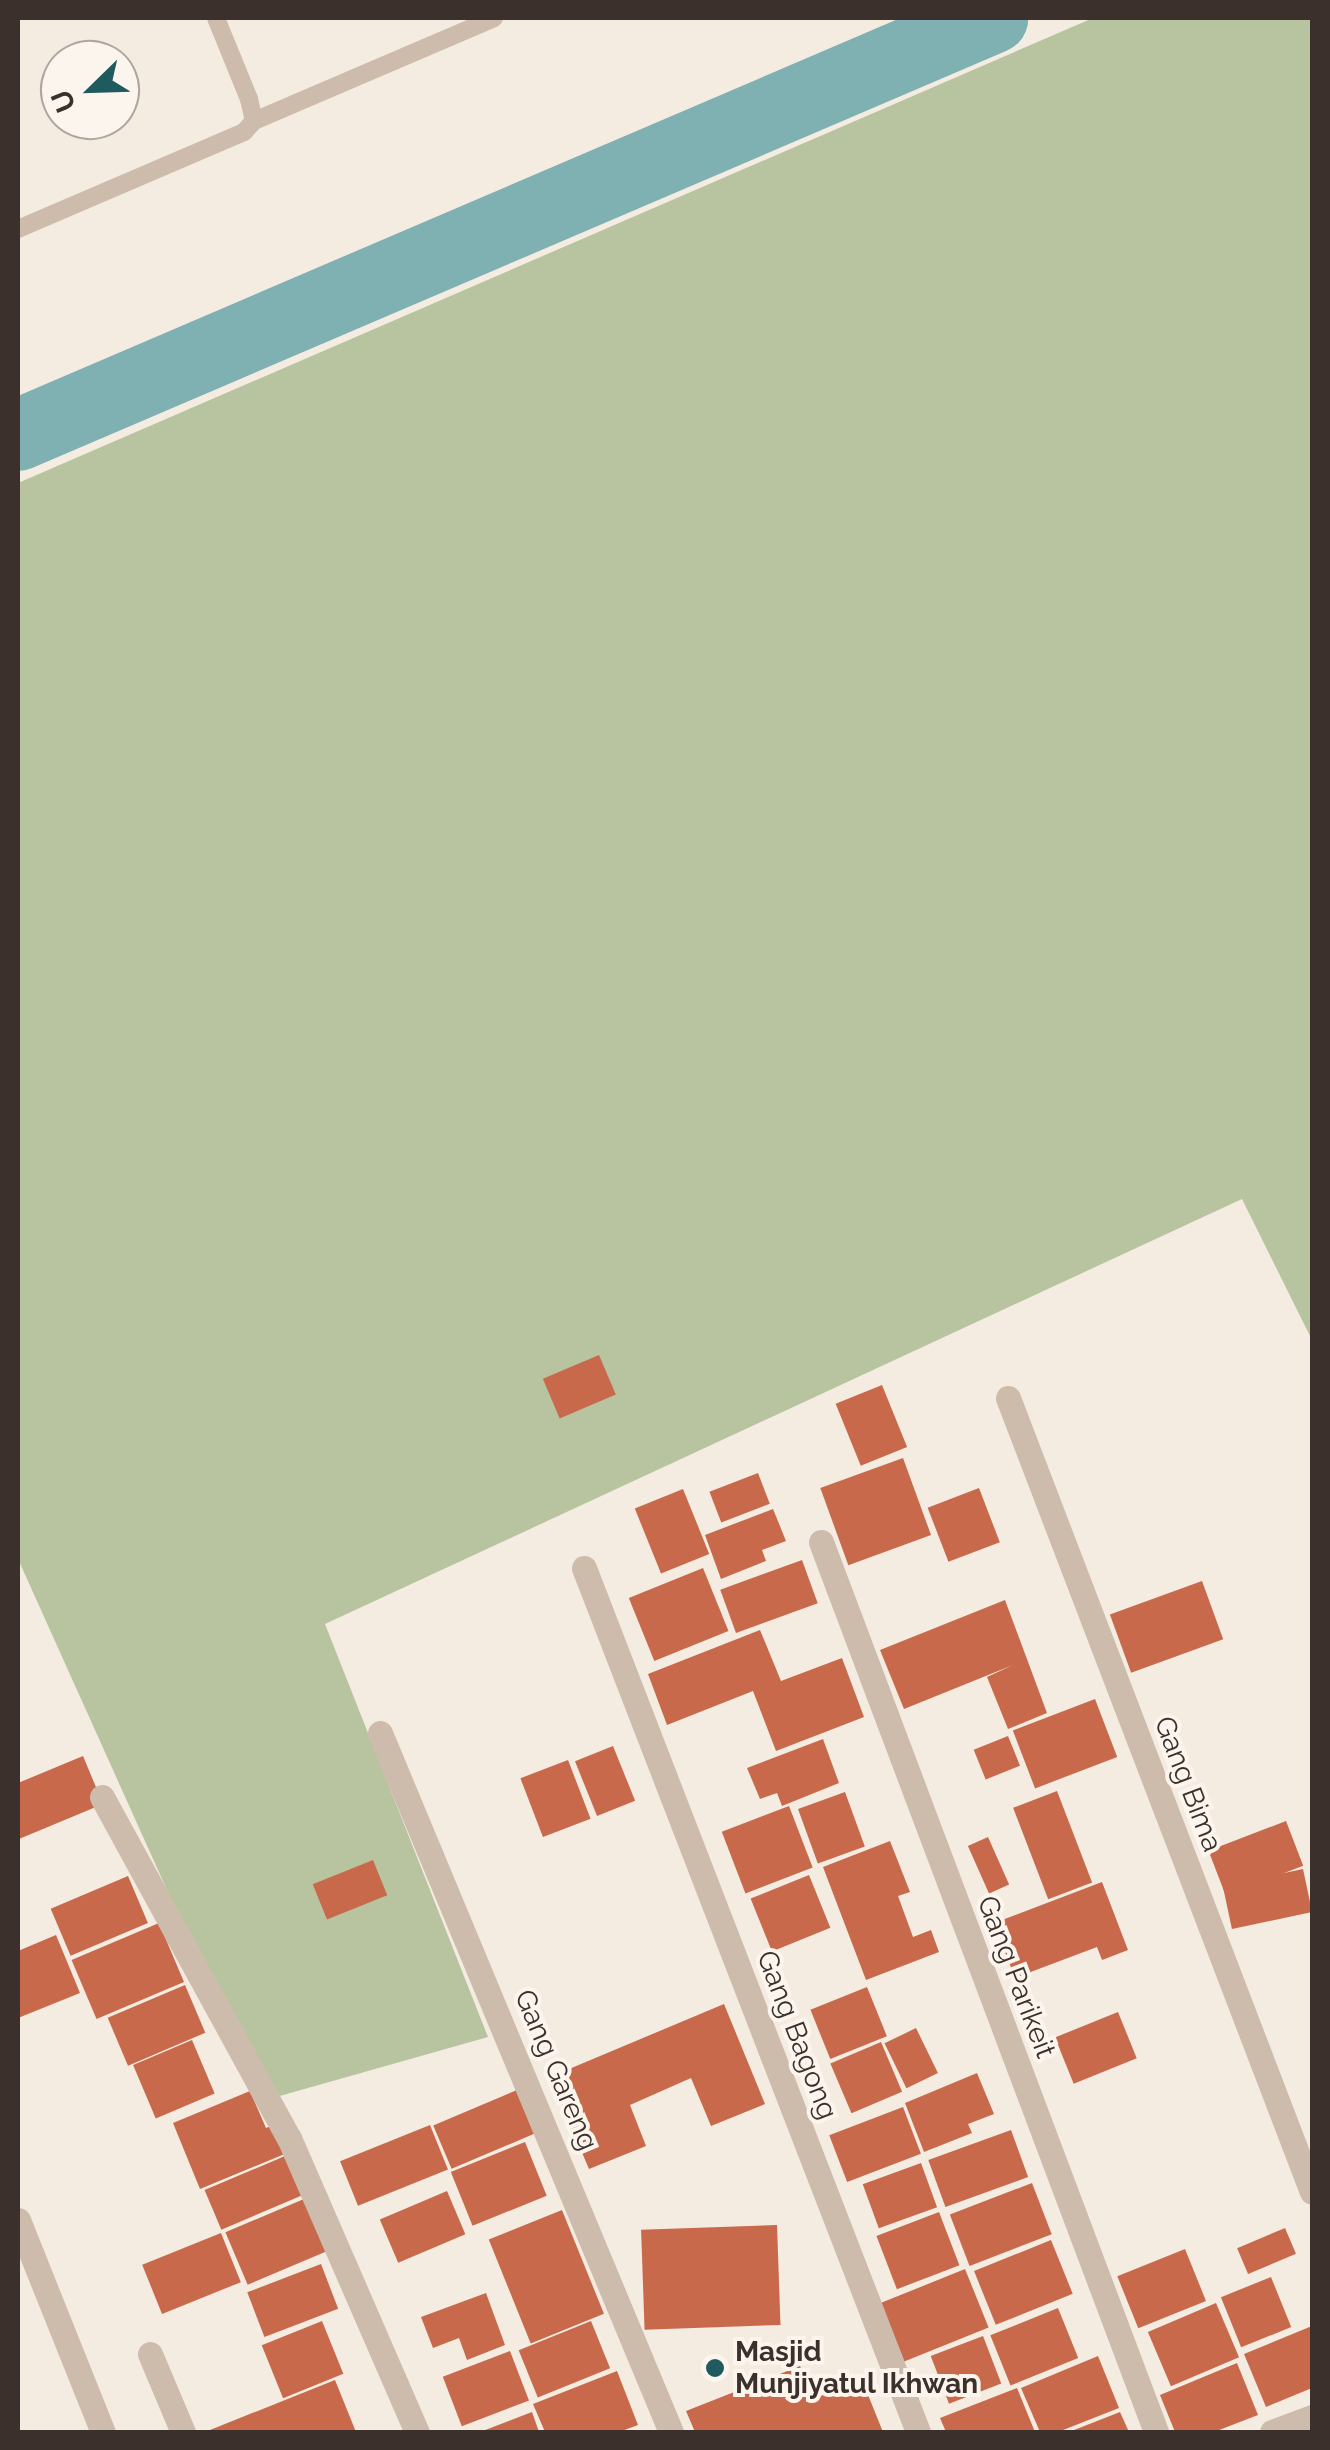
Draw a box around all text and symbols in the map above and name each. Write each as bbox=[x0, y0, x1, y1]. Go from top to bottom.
north arrow bbox=[40, 40, 140, 140]
text: U bbox=[44, 85, 83, 117]
street label: Gang Bima bbox=[1147, 1712, 1229, 1856]
street label: Gang Parikeit bbox=[970, 1891, 1062, 2063]
street label: Gang Bagong bbox=[749, 1946, 845, 2124]
street label: Gang Gareng bbox=[507, 1985, 605, 2155]
place label: Masjid Munjiyatul Ikhwan bbox=[735, 2335, 979, 2401]
marker: Masjid Munjiyatul Ikhwan bbox=[704, 2357, 726, 2379]

